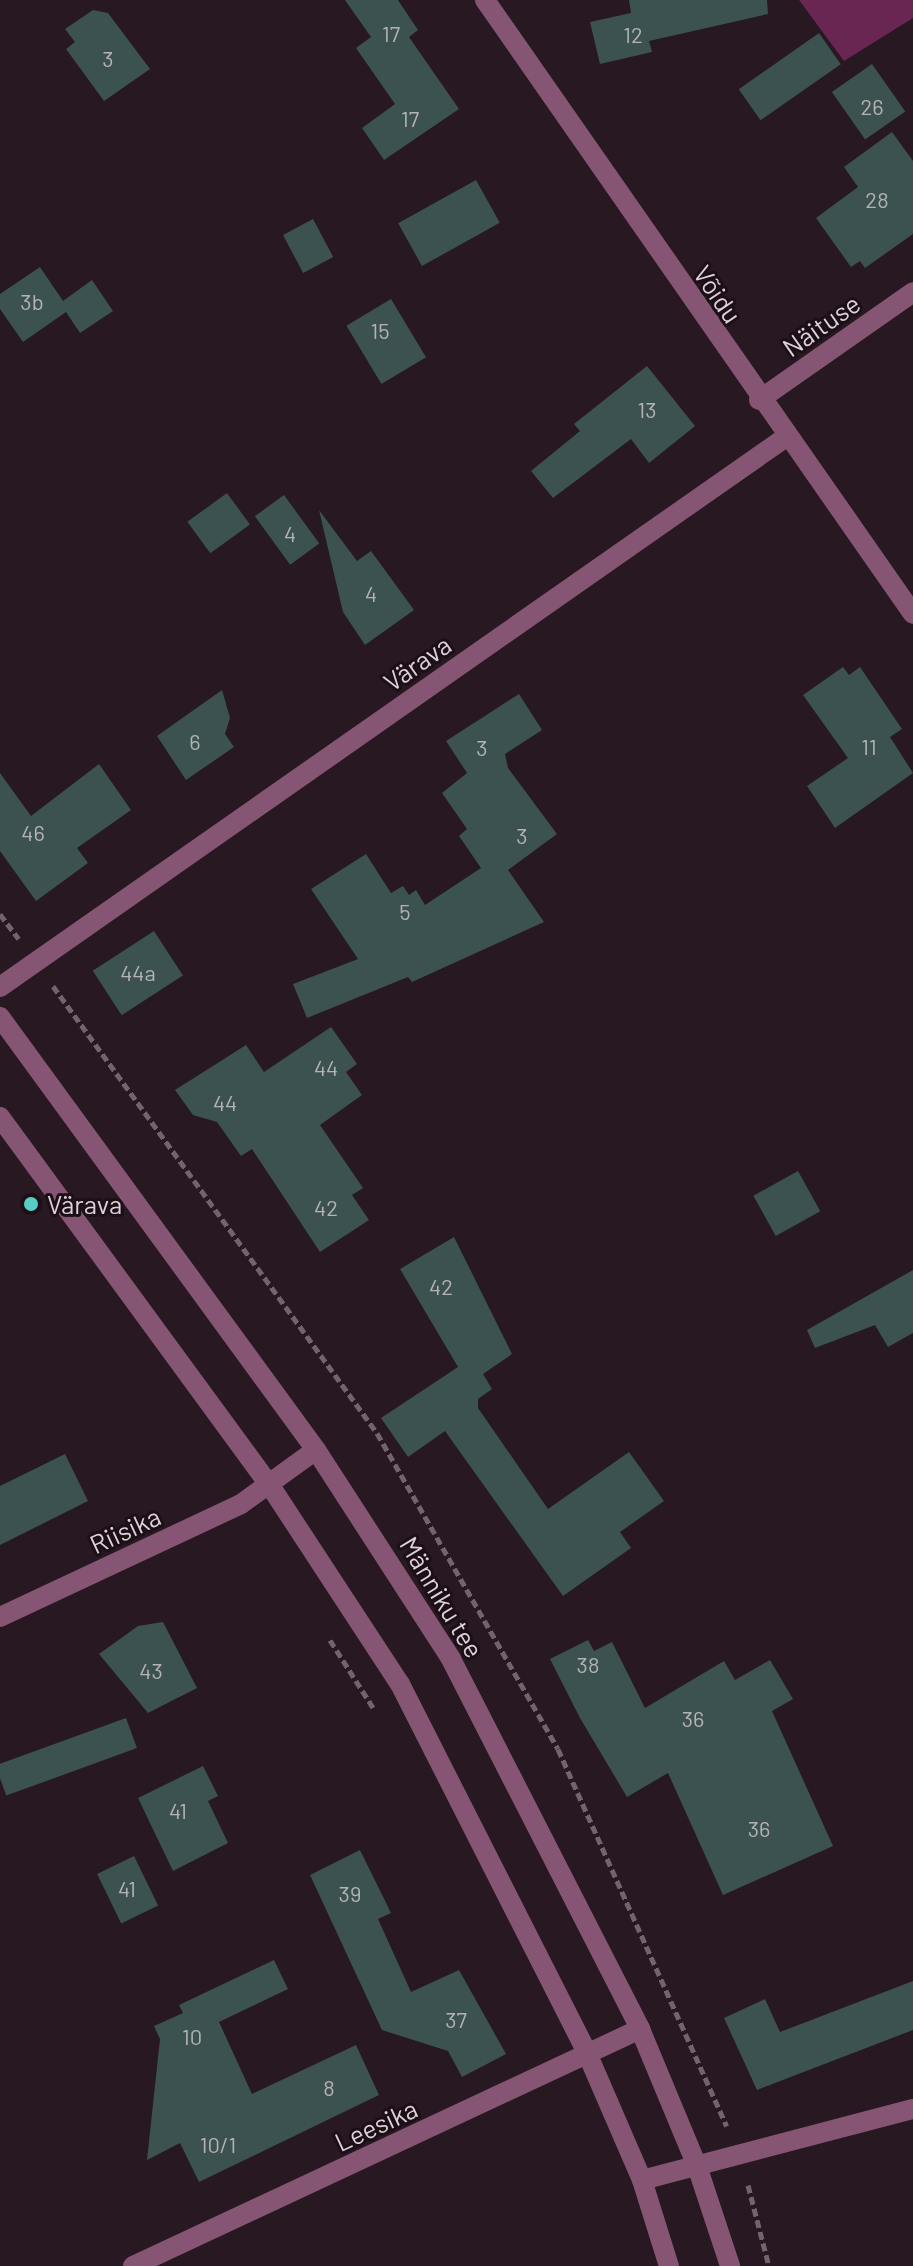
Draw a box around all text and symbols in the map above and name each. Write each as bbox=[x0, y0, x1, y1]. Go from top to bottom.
house number: 17 bbox=[382, 21, 400, 47]
house number: 12 bbox=[623, 22, 643, 48]
house number: 3 bbox=[102, 46, 114, 72]
house number: 26 bbox=[860, 94, 884, 120]
house number: 17 bbox=[401, 106, 419, 132]
house number: 28 bbox=[865, 187, 889, 213]
street label: Võidu bbox=[688, 259, 748, 329]
street label: Näituse bbox=[776, 287, 866, 363]
house number: 3b bbox=[20, 289, 44, 315]
house number: 15 bbox=[370, 318, 390, 344]
house number: 13 bbox=[637, 397, 657, 423]
house number: 4 bbox=[284, 521, 296, 547]
house number: 4 bbox=[365, 581, 377, 607]
street label: Värava bbox=[377, 629, 457, 697]
house number: 6 bbox=[189, 729, 201, 755]
house number: 11 bbox=[861, 734, 877, 760]
house number: 3 bbox=[476, 735, 488, 761]
house number: 46 bbox=[21, 820, 45, 846]
house number: 3 bbox=[516, 823, 528, 849]
house number: 5 bbox=[399, 899, 411, 925]
house number: 44a bbox=[120, 960, 156, 986]
house number: 44 bbox=[314, 1055, 338, 1081]
house number: 44 bbox=[213, 1090, 237, 1116]
place label: Värava bbox=[47, 1188, 122, 1220]
marker: Värava bbox=[22, 1195, 40, 1213]
house number: 42 bbox=[314, 1195, 338, 1221]
house number: 42 bbox=[429, 1274, 453, 1300]
street label: Riisika bbox=[85, 1500, 165, 1560]
street label: Männiku tee bbox=[394, 1531, 490, 1663]
house number: 38 bbox=[577, 1652, 599, 1678]
house number: 43 bbox=[139, 1658, 163, 1684]
house number: 36 bbox=[682, 1706, 704, 1732]
house number: 41 bbox=[169, 1798, 187, 1824]
house number: 36 bbox=[748, 1816, 770, 1842]
house number: 41 bbox=[118, 1876, 136, 1902]
house number: 39 bbox=[339, 1881, 361, 1907]
house number: 37 bbox=[445, 2007, 467, 2033]
house number: 10 bbox=[182, 2024, 202, 2050]
house number: 8 bbox=[323, 2075, 335, 2101]
street label: Leesika bbox=[330, 2092, 422, 2158]
house number: 10/1 bbox=[200, 2132, 236, 2158]

